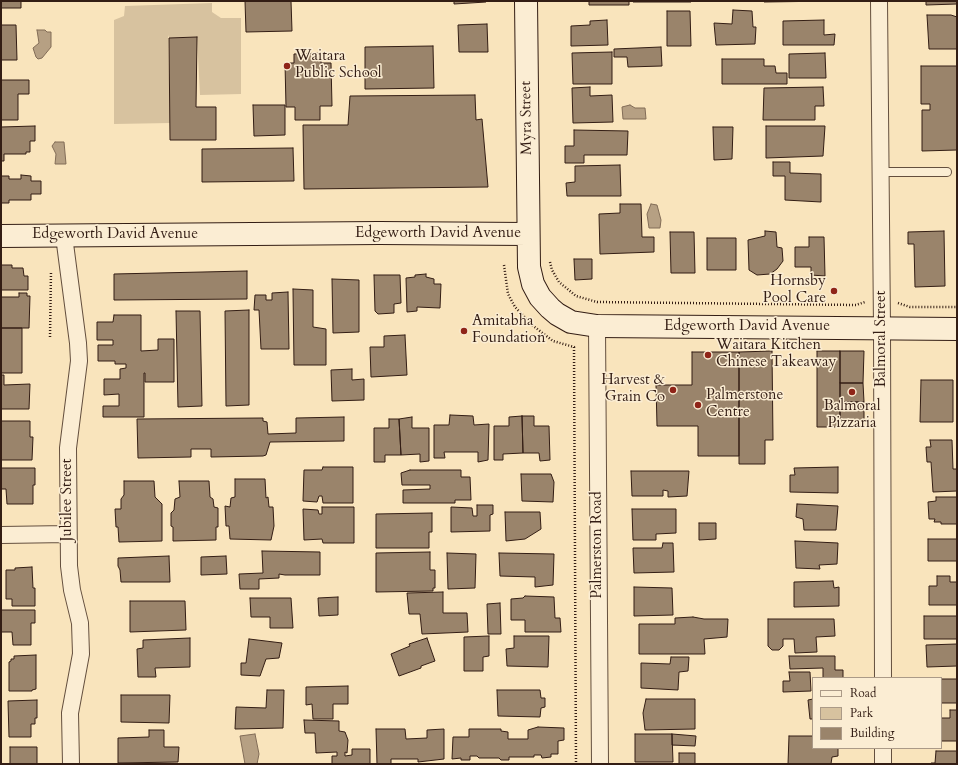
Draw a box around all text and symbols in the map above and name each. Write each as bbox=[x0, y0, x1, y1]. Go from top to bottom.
place label: Waitara Public School bbox=[295, 48, 382, 83]
marker: Waitara Public School bbox=[282, 61, 292, 71]
street label: Myra Street bbox=[517, 81, 537, 155]
street label: Edgeworth David Avenue bbox=[355, 225, 521, 243]
street label: Edgeworth David Avenue bbox=[32, 226, 198, 244]
place label: Hornsby Pool Care bbox=[763, 273, 826, 308]
marker: Hornsby Pool Care bbox=[829, 286, 839, 296]
street label: Balmoral Street bbox=[873, 290, 891, 388]
place label: Amitabha Foundation bbox=[472, 313, 545, 348]
street label: Edgeworth David Avenue bbox=[664, 318, 830, 336]
marker: Amitabha Foundation bbox=[459, 326, 469, 336]
place label: Waitara Kitchen Chinese Takeaway bbox=[716, 337, 836, 372]
marker: Waitara Kitchen Chinese Takeaway bbox=[703, 350, 713, 360]
place label: Harvest & Grain Co bbox=[601, 372, 665, 407]
marker: Harvest & Grain Co bbox=[668, 385, 678, 395]
place label: Palmerstone Centre bbox=[706, 387, 783, 422]
marker: Balmoral Pizzaria bbox=[847, 387, 857, 397]
place label: Balmoral Pizzaria bbox=[823, 398, 881, 433]
marker: Palmerstone Centre bbox=[693, 400, 703, 410]
street label: Jubilee Street bbox=[59, 458, 77, 542]
street label: Palmerston Road bbox=[589, 491, 607, 599]
legend bbox=[812, 677, 942, 749]
text: Road bbox=[850, 685, 876, 701]
text: Park bbox=[850, 705, 873, 721]
text: Building bbox=[850, 725, 894, 741]

